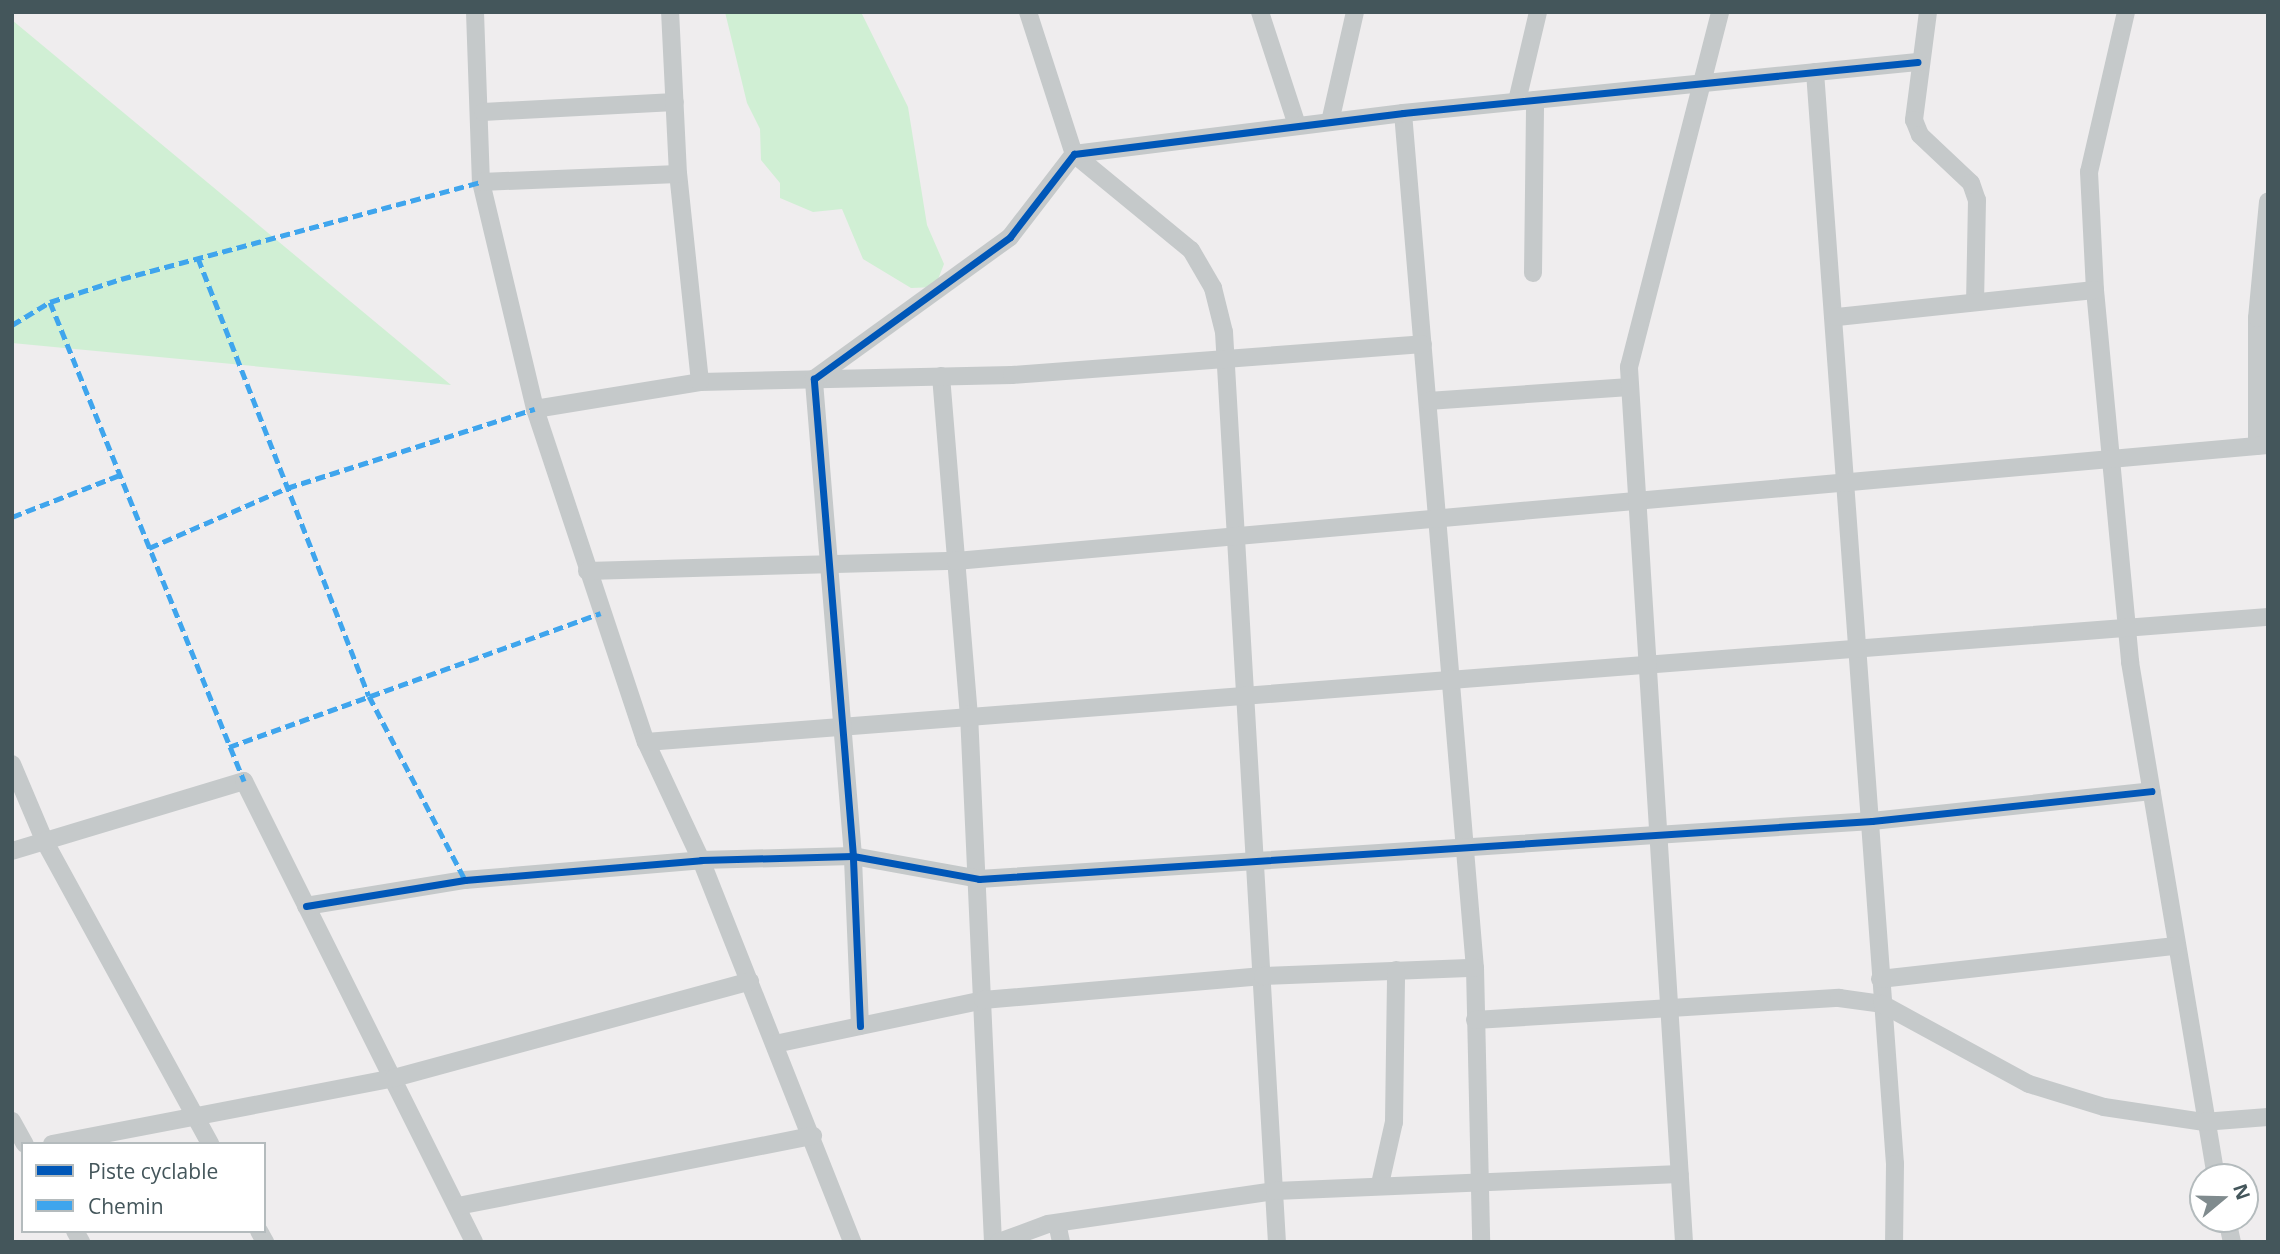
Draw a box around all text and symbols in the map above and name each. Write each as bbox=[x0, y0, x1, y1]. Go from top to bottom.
legend bbox=[21, 1142, 266, 1233]
text: Piste cyclable bbox=[88, 1157, 218, 1185]
north arrow bbox=[2189, 1163, 2259, 1233]
text: N bbox=[2227, 1180, 2257, 1203]
text: Chemin bbox=[88, 1192, 164, 1220]

